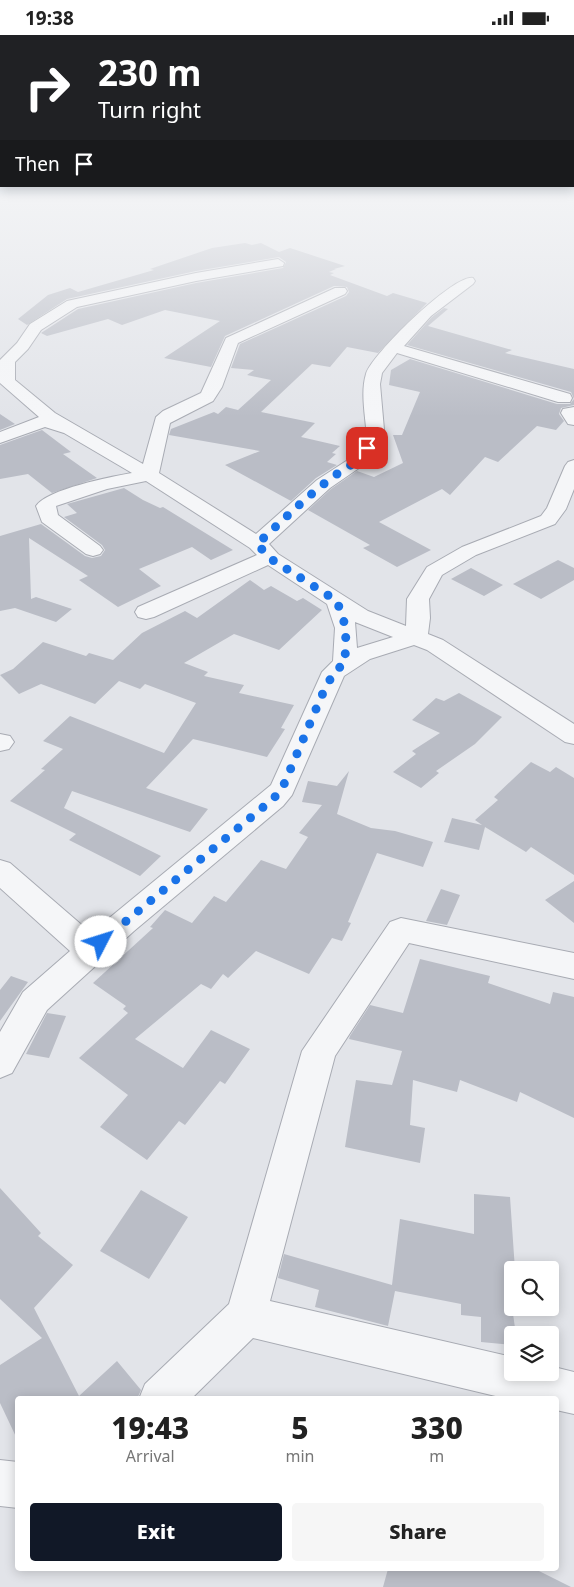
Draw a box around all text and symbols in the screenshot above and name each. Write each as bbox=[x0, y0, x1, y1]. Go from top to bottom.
text: 19:38 bbox=[25, 5, 74, 31]
text: 230 m bbox=[98, 49, 201, 96]
icon: right bbox=[15, 55, 80, 120]
text: Turn right bbox=[98, 94, 201, 124]
icon: arrive bbox=[70, 150, 98, 178]
text: Then bbox=[15, 151, 60, 177]
pin bbox=[346, 427, 388, 469]
icon: arrive bbox=[353, 434, 381, 462]
position arrow bbox=[74, 915, 126, 967]
map controls bbox=[504, 1261, 559, 1381]
button: search bbox=[504, 1261, 559, 1316]
button: layers bbox=[504, 1326, 559, 1381]
text: 19:43 bbox=[111, 1407, 189, 1448]
text: 5 bbox=[291, 1407, 309, 1448]
text: 330 bbox=[411, 1407, 463, 1448]
text: Arrival bbox=[126, 1445, 175, 1467]
text: min bbox=[285, 1445, 314, 1467]
text: m bbox=[429, 1445, 444, 1467]
button: Exit bbox=[30, 1503, 282, 1561]
button: Share bbox=[292, 1503, 544, 1561]

